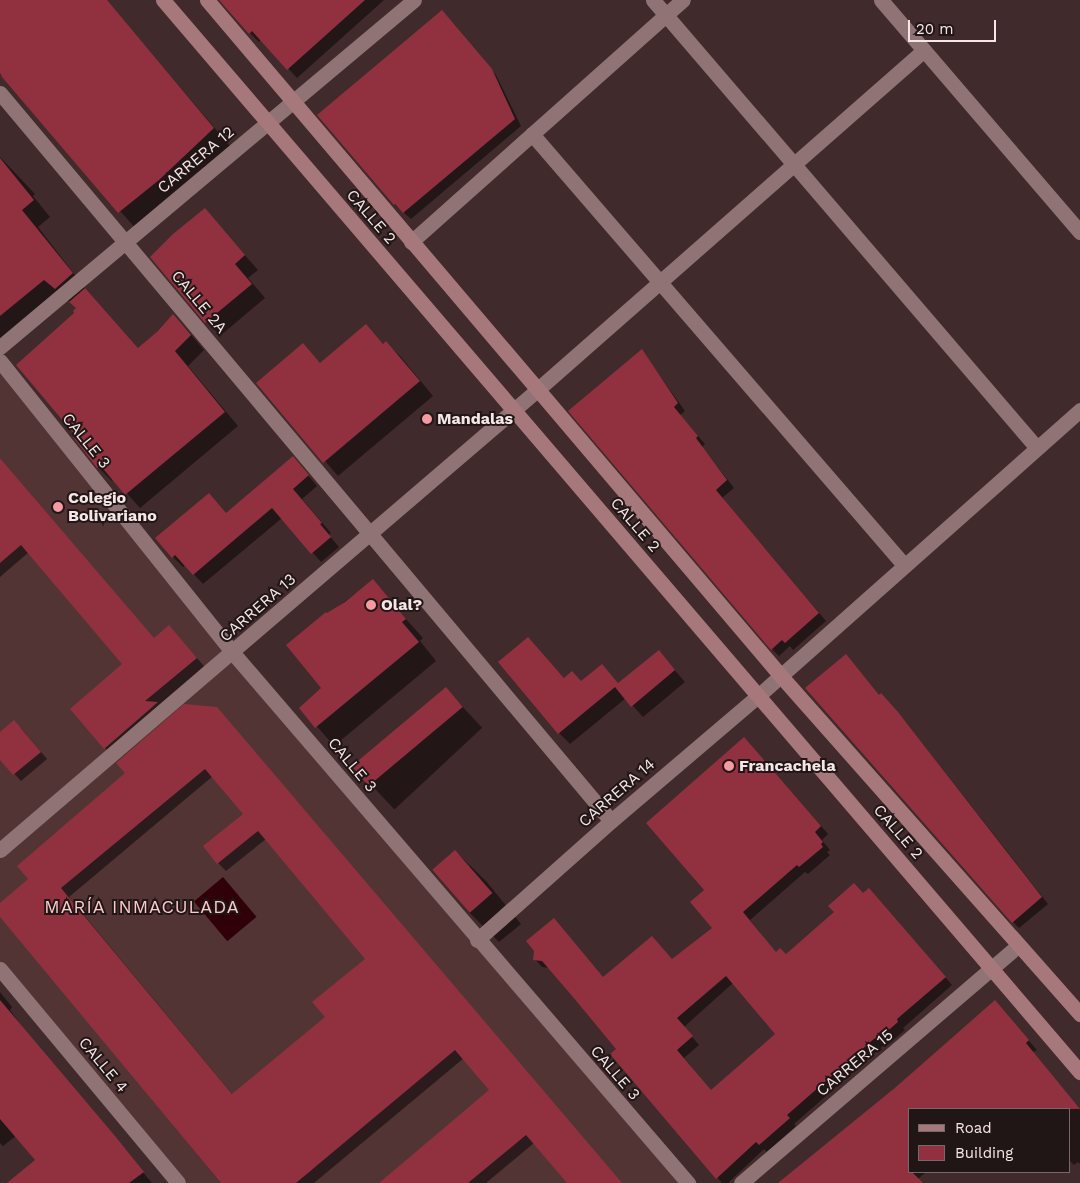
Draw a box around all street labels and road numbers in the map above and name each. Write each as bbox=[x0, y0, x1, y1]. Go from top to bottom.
street label: CARRERA 12 bbox=[153, 122, 239, 198]
street label: CALLE 2 bbox=[342, 186, 400, 248]
street label: CALLE 2A bbox=[167, 267, 231, 337]
street label: CALLE 3 bbox=[58, 409, 114, 473]
street label: CALLE 2 bbox=[606, 494, 664, 556]
street label: CARRERA 13 bbox=[216, 570, 300, 646]
street label: CALLE 3 bbox=[324, 734, 380, 796]
street label: CARRERA 14 bbox=[575, 754, 659, 832]
street label: CALLE 2 bbox=[869, 801, 927, 863]
street label: CARRERA 15 bbox=[812, 1025, 898, 1101]
street label: CALLE 4 bbox=[74, 1034, 132, 1096]
street label: CALLE 3 bbox=[586, 1042, 644, 1104]

